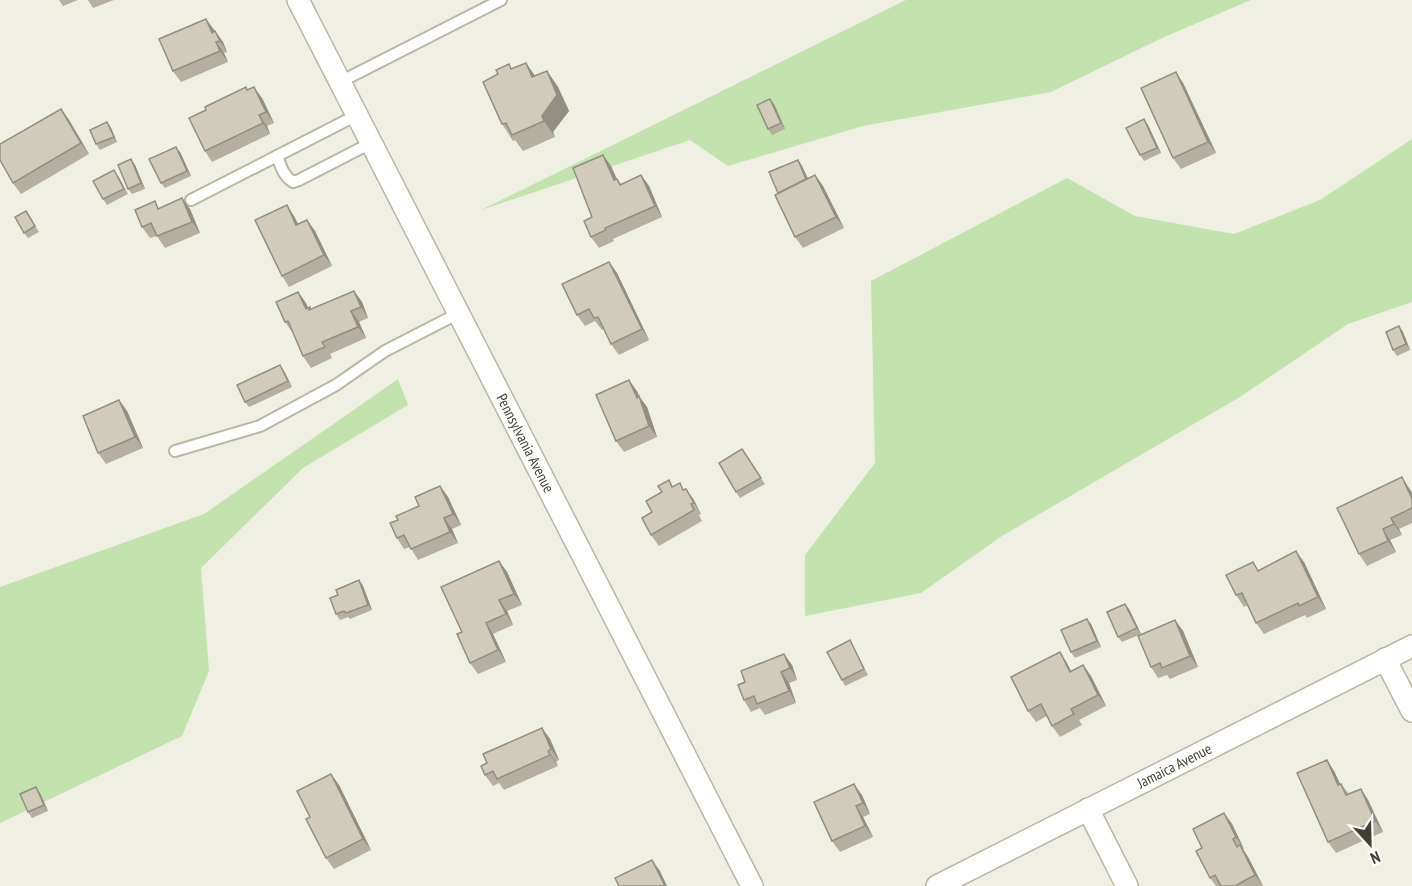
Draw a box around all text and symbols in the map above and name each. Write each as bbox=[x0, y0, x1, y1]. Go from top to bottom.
street label: Pennsylvania Avenue bbox=[492, 390, 559, 496]
street label: Jamaica Avenue bbox=[1133, 739, 1215, 793]
north arrow bbox=[1340, 814, 1400, 874]
text: N bbox=[1368, 847, 1383, 869]

